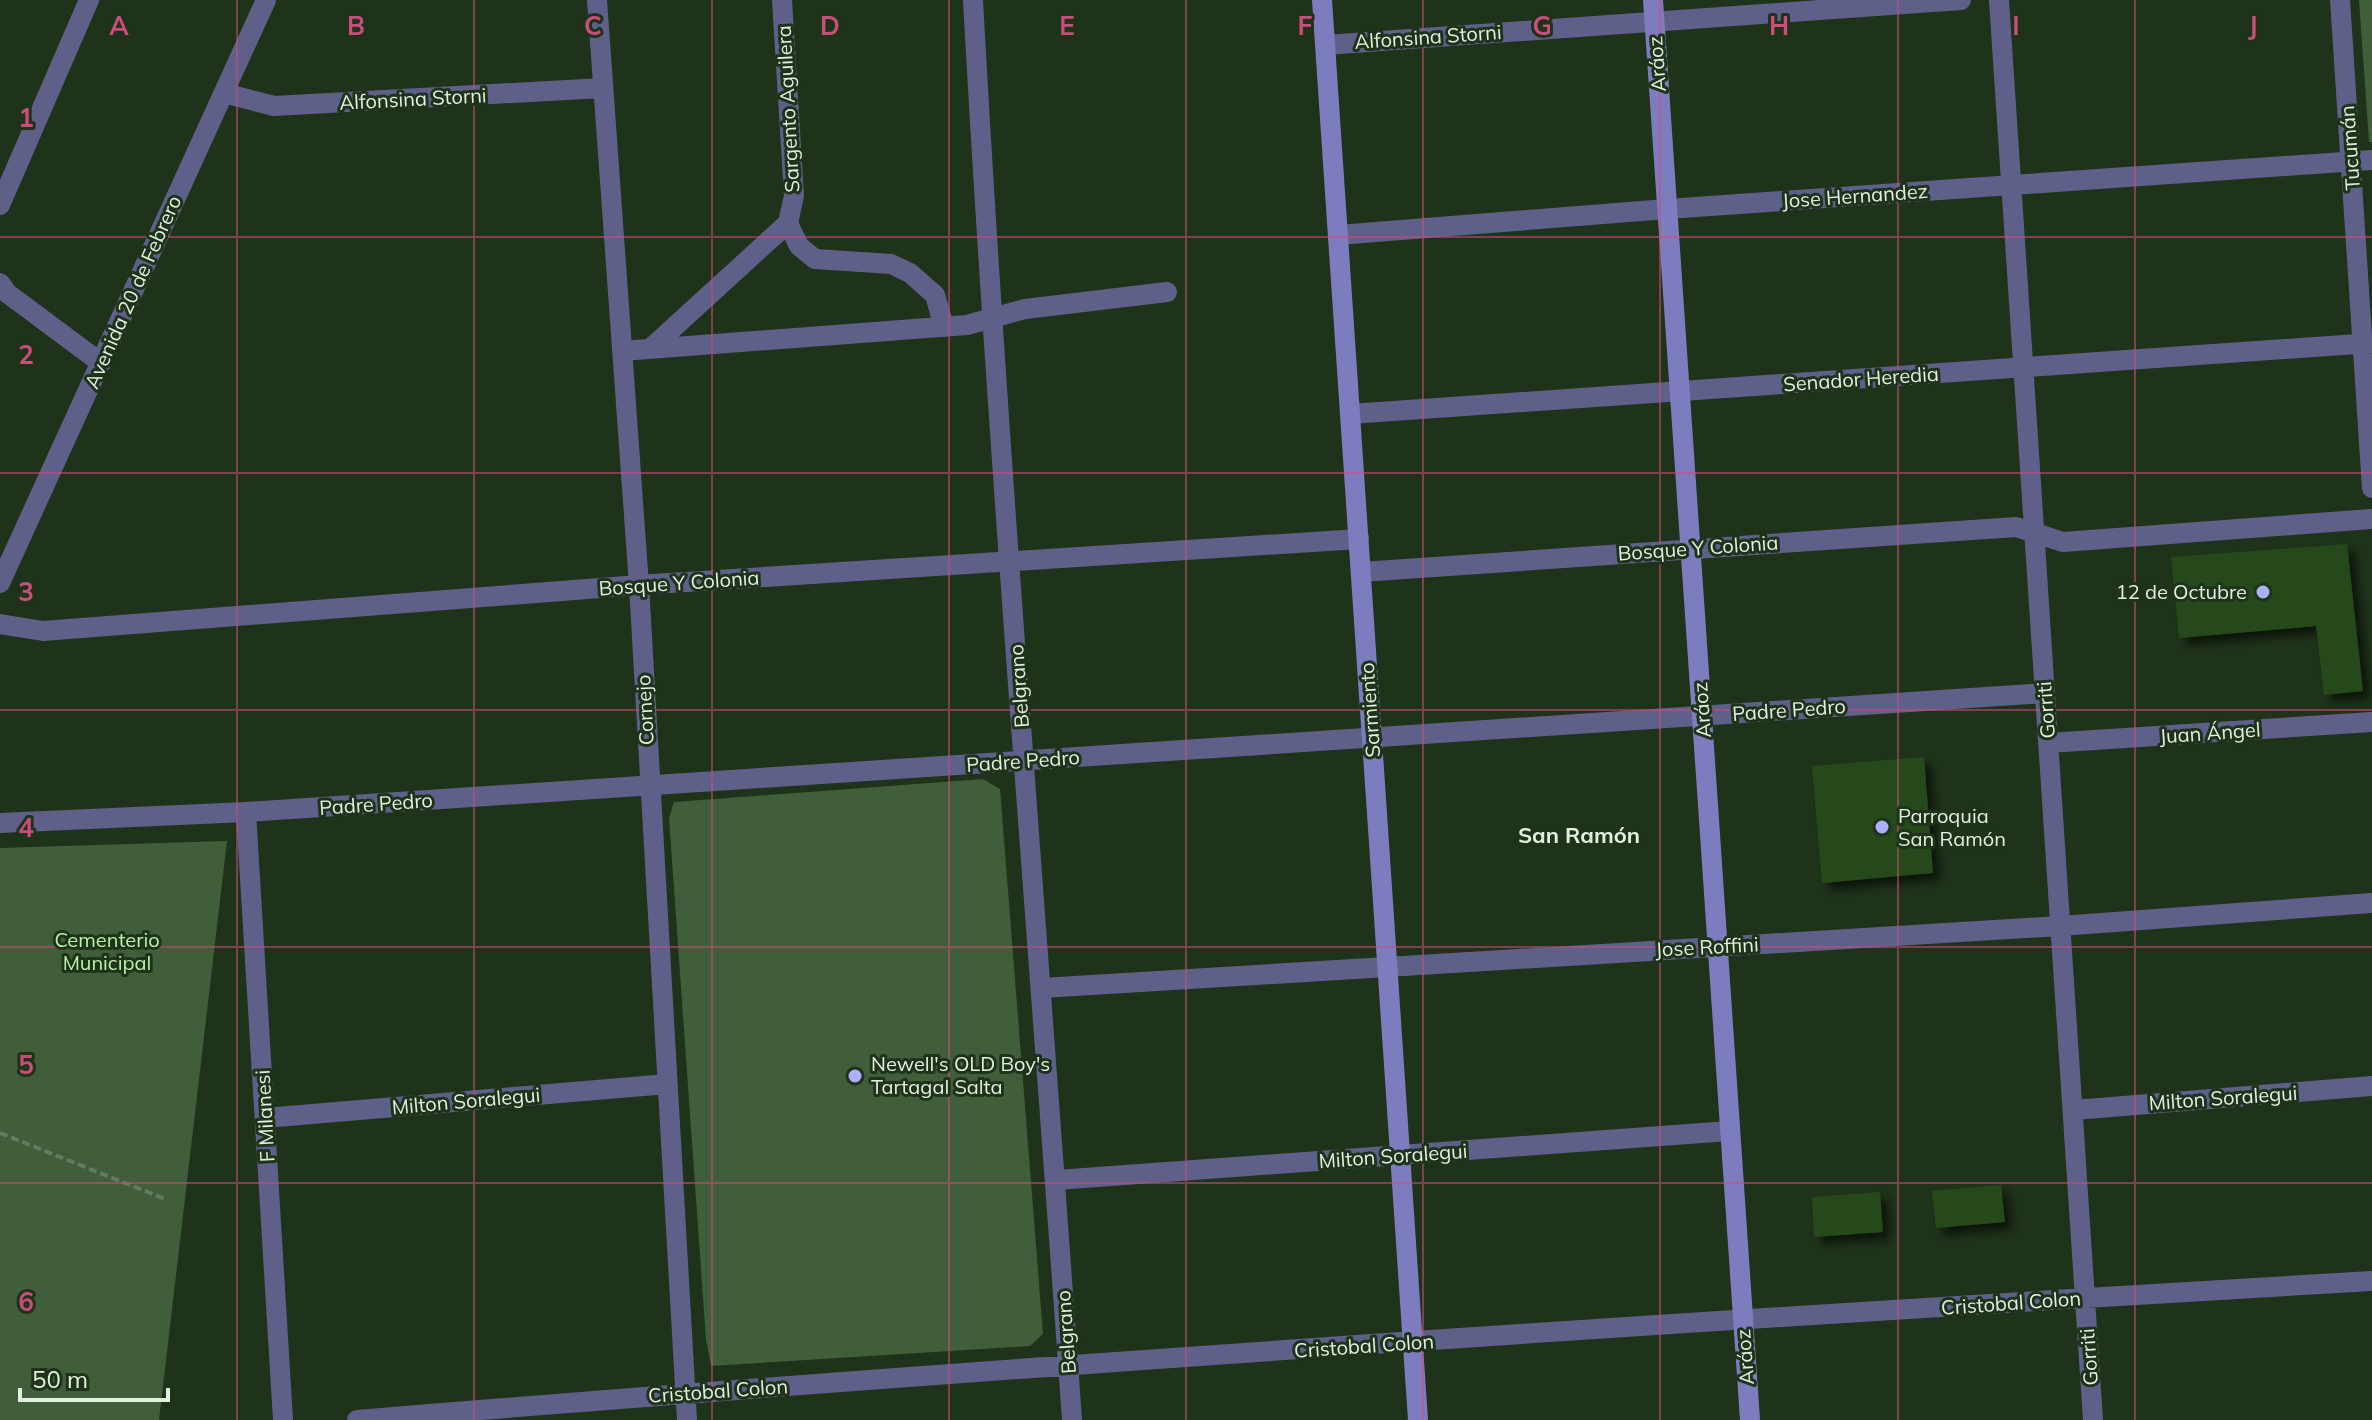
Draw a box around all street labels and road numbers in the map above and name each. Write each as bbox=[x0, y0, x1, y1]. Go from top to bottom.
street label: Alfonsina Storni bbox=[1354, 19, 1502, 54]
street label: Sargento Aguilera bbox=[771, 25, 804, 193]
street label: Aráoz bbox=[1642, 35, 1671, 93]
street label: Alfonsina Storni bbox=[339, 82, 487, 115]
street label: Tucumán bbox=[2334, 105, 2365, 191]
street label: Jose Hernandez bbox=[1781, 178, 1929, 213]
street label: Avenida 20 de Febrero bbox=[79, 191, 186, 392]
street label: Senador Heredia bbox=[1782, 361, 1940, 396]
street label: Bosque Y Colonia bbox=[1617, 529, 1779, 566]
street label: Bosque Y Colonia bbox=[598, 564, 760, 601]
street label: Belgrano bbox=[1003, 643, 1034, 729]
street label: Sarmiento bbox=[1354, 662, 1385, 758]
street label: Cornejo bbox=[630, 674, 659, 746]
street label: Aráoz bbox=[1687, 681, 1716, 739]
street label: Gorriti bbox=[2031, 681, 2060, 739]
street label: Padre Pedro bbox=[1731, 693, 1847, 726]
street label: Juan Ángel bbox=[2159, 717, 2261, 749]
street label: Padre Pedro bbox=[965, 744, 1081, 777]
street label: Padre Pedro bbox=[318, 787, 434, 820]
street label: Jose Roffini bbox=[1655, 931, 1759, 962]
street label: F Milanesi bbox=[250, 1069, 279, 1163]
street label: Milton Soralegui bbox=[2148, 1080, 2298, 1115]
street label: Milton Soralegui bbox=[391, 1082, 541, 1119]
street label: Milton Soralegui bbox=[1318, 1138, 1468, 1173]
street label: Cristobal Colon bbox=[1940, 1285, 2082, 1320]
street label: Belgrano bbox=[1050, 1289, 1081, 1375]
street label: Cristobal Colon bbox=[1293, 1328, 1435, 1363]
street label: Aráoz bbox=[1730, 1328, 1759, 1386]
street label: Gorriti bbox=[2074, 1328, 2103, 1386]
street label: Cristobal Colon bbox=[647, 1373, 789, 1408]

